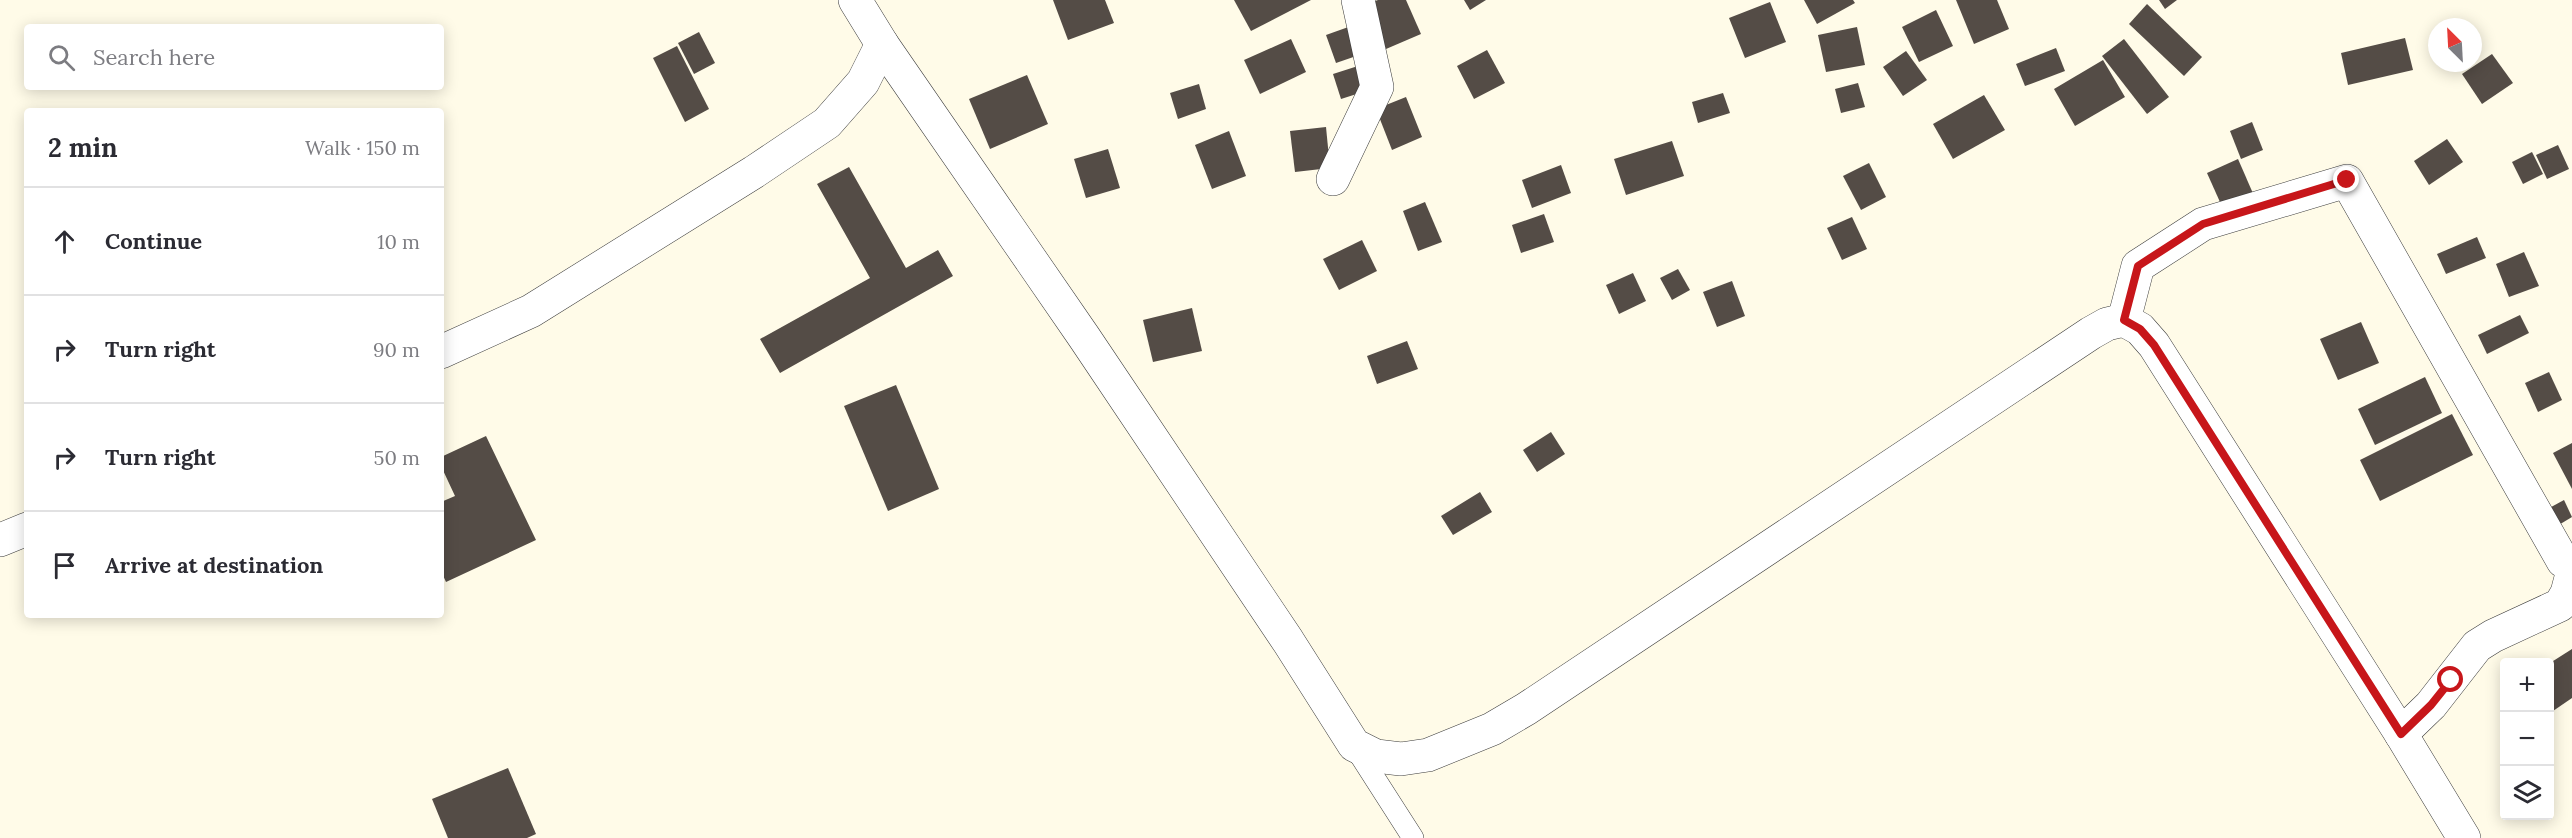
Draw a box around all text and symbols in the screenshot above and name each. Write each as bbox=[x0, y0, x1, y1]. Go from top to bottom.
north arrow bbox=[2428, 18, 2482, 72]
search box bbox=[24, 24, 444, 90]
icon: search bbox=[45, 41, 78, 74]
text: Search here bbox=[93, 43, 215, 71]
text: 2 min bbox=[48, 131, 118, 164]
text: Walk · 150 m bbox=[305, 135, 420, 160]
route end bbox=[2333, 166, 2359, 192]
icon: ahead bbox=[48, 225, 81, 258]
text: Continue bbox=[105, 227, 202, 255]
text: 10 m bbox=[377, 229, 420, 254]
icon: right bbox=[48, 333, 81, 366]
text: Turn right bbox=[105, 335, 216, 363]
text: 90 m bbox=[373, 337, 420, 362]
icon: right bbox=[48, 441, 81, 474]
text: Turn right bbox=[105, 443, 216, 471]
text: 50 m bbox=[374, 445, 420, 470]
icon: arrive bbox=[48, 549, 81, 582]
text: Arrive at destination bbox=[105, 551, 323, 579]
map controls bbox=[2500, 658, 2554, 820]
button: + bbox=[2500, 658, 2554, 712]
route start bbox=[2437, 666, 2463, 692]
button: − bbox=[2500, 712, 2554, 766]
button: layers bbox=[2500, 766, 2554, 820]

